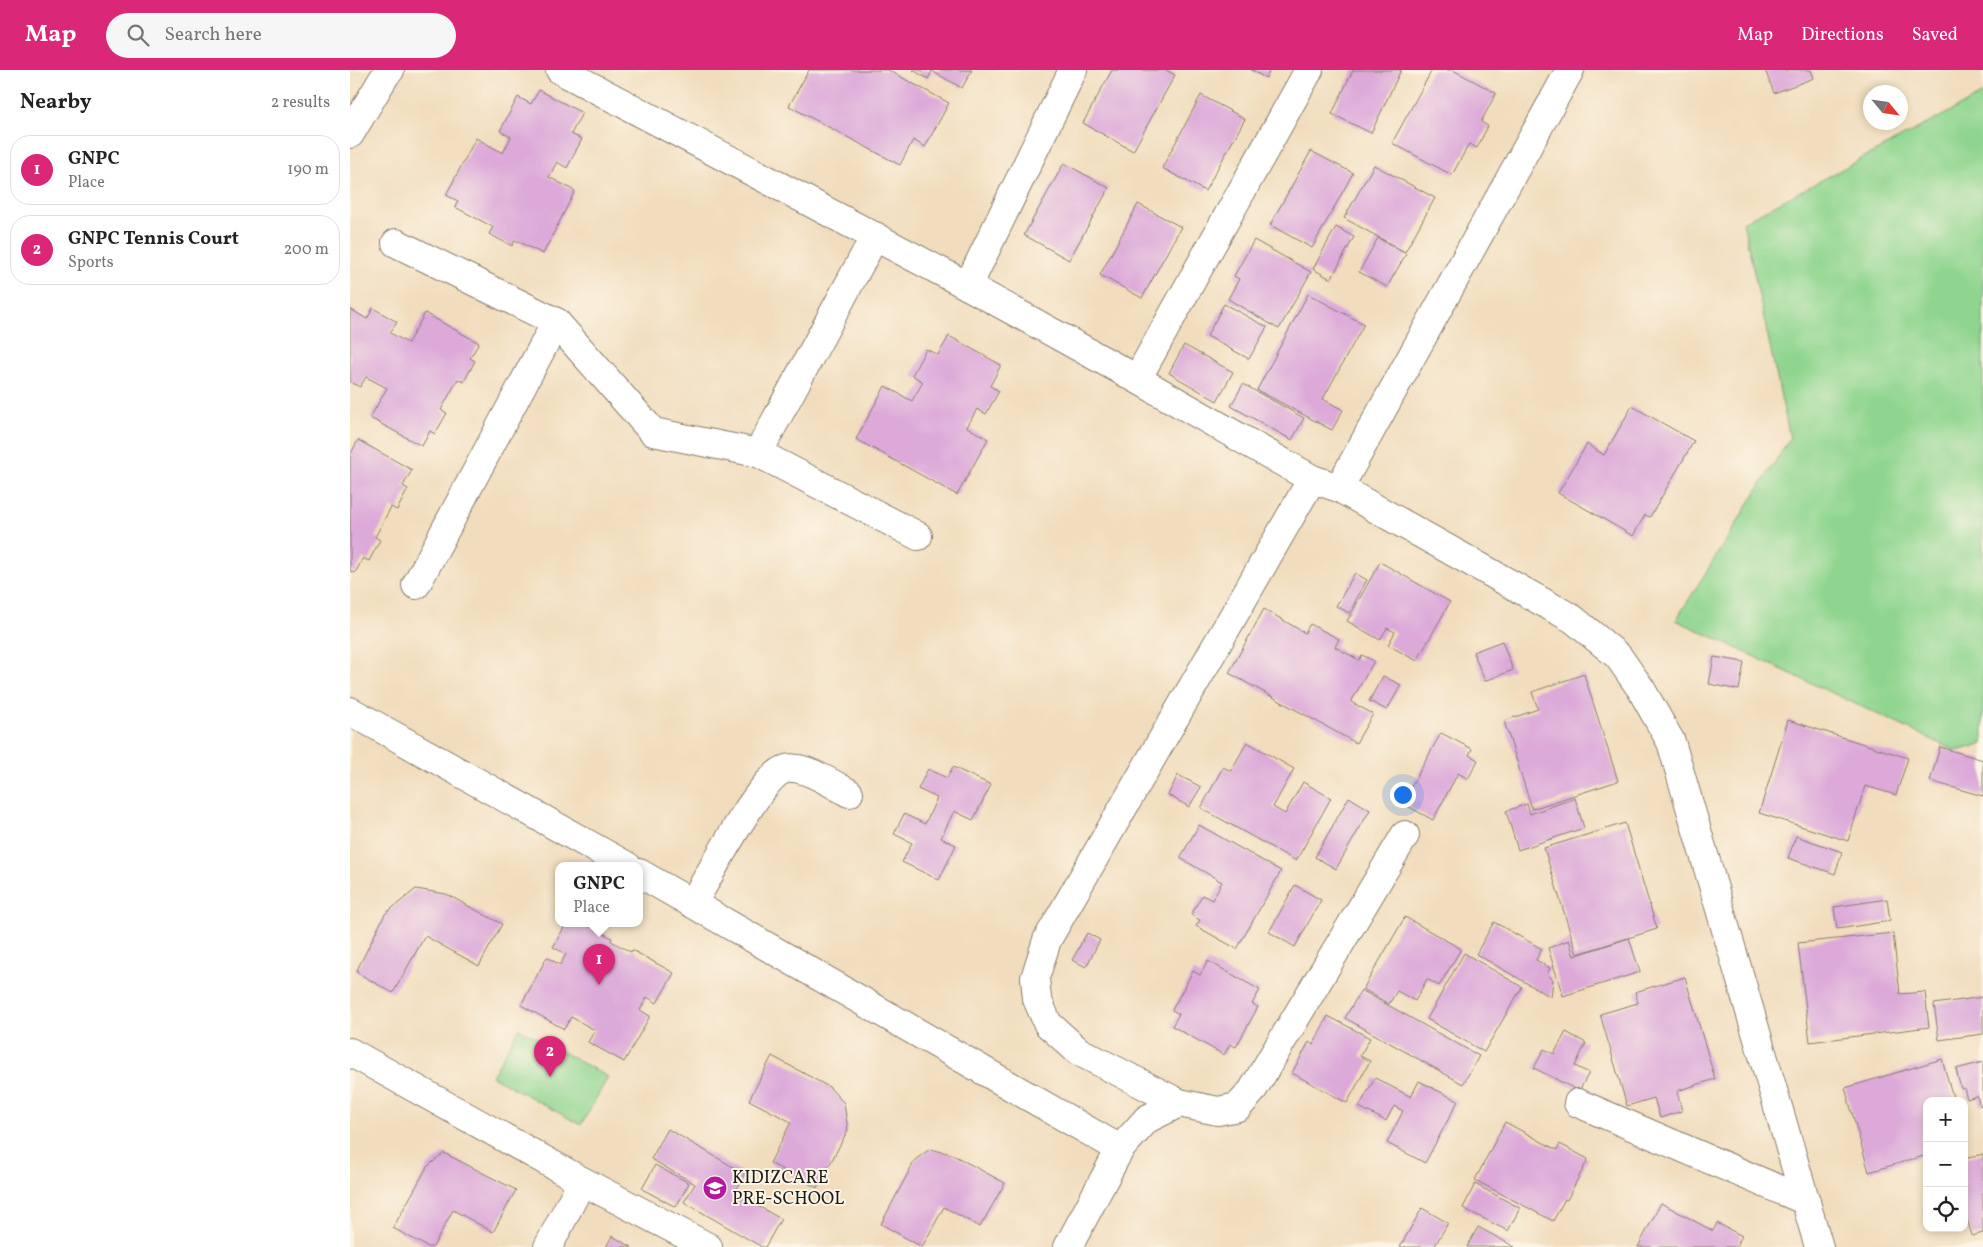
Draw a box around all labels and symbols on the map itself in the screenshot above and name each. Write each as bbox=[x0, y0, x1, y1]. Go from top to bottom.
north arrow bbox=[1863, 85, 1908, 130]
your location bbox=[1390, 782, 1416, 808]
pin: 1 bbox=[583, 944, 615, 985]
pin: 2 bbox=[534, 1036, 566, 1077]
place label: KIDIZCARE PRE-SCHOOL bbox=[732, 1166, 844, 1212]
school or university icon: KIDIZCARE PRE-SCHOOL bbox=[702, 1175, 728, 1201]

